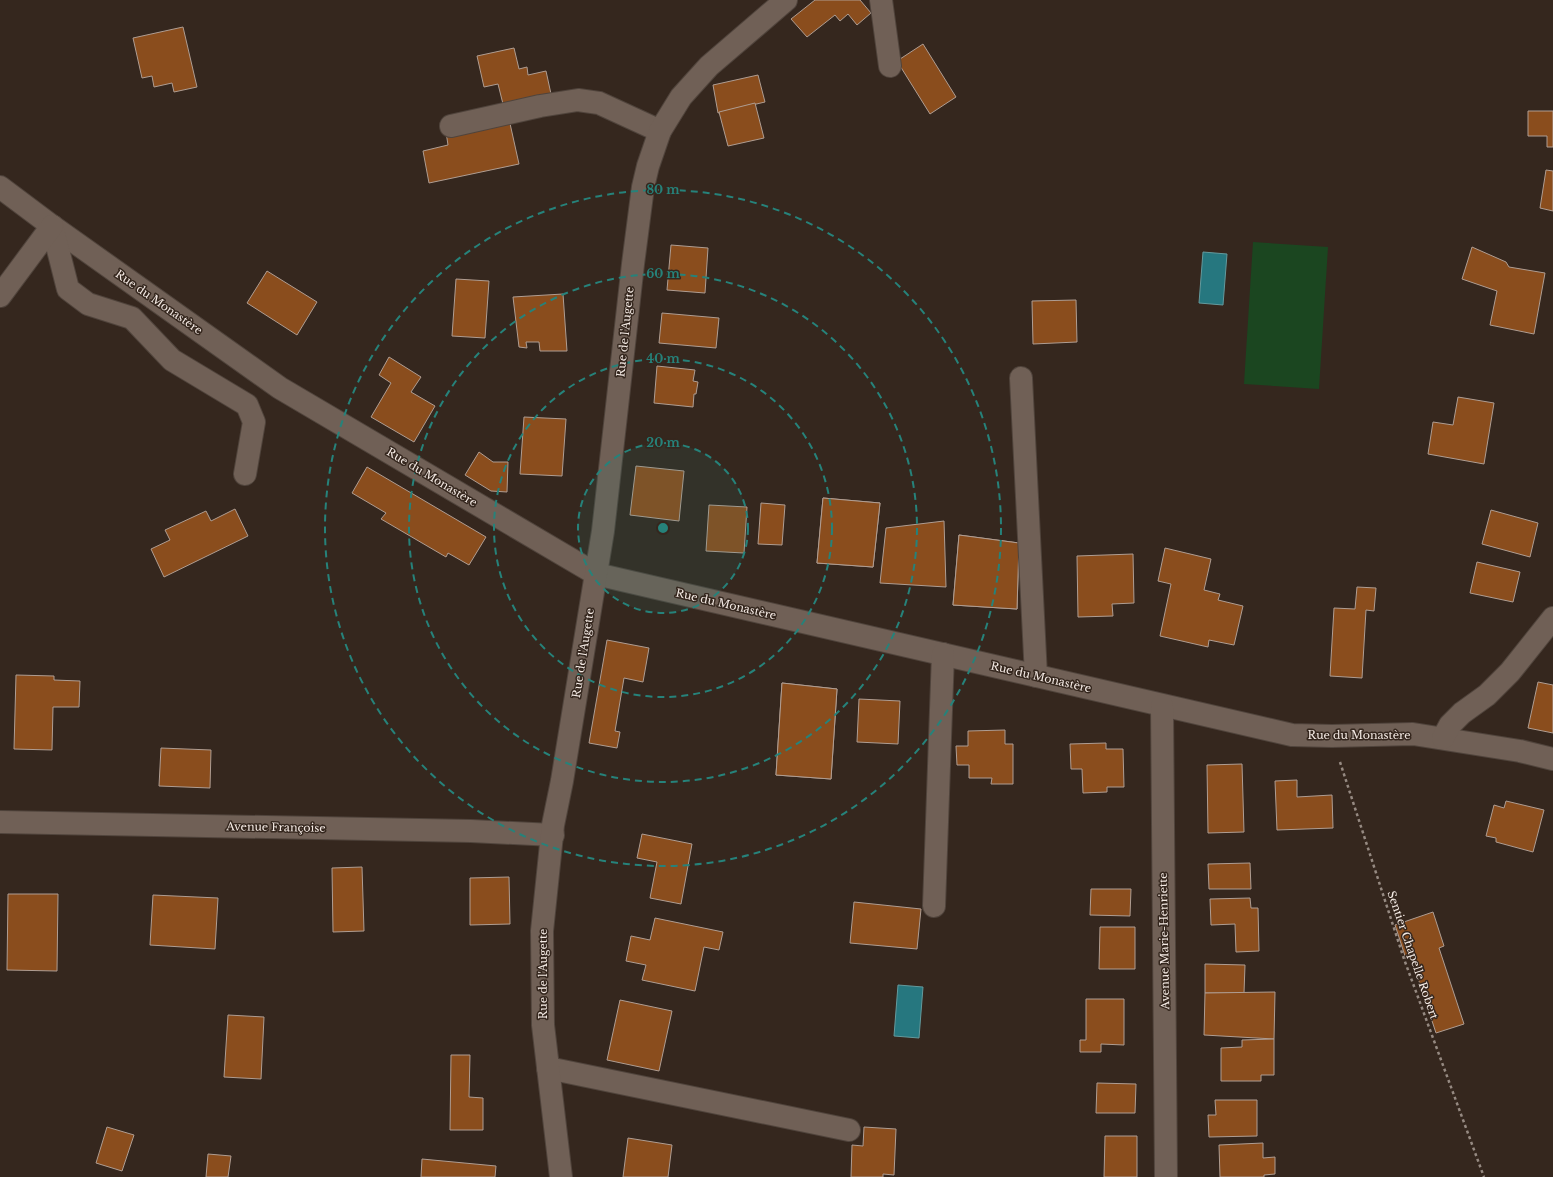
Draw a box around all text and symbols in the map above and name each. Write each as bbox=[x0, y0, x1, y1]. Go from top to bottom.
text: 80 m bbox=[646, 182, 680, 197]
text: 60 m bbox=[646, 266, 681, 281]
street label: Rue du Monastère bbox=[113, 267, 205, 337]
street label: Rue de l'Augette bbox=[613, 286, 637, 378]
text: 40 m bbox=[646, 351, 680, 366]
text: 20 m bbox=[646, 435, 680, 450]
street label: Rue du Monastère bbox=[384, 444, 480, 510]
centre of rings bbox=[656, 521, 670, 535]
street label: Rue du Monastère bbox=[674, 586, 778, 622]
street label: Rue de l'Augette bbox=[569, 607, 597, 699]
street label: Rue du Monastère bbox=[989, 659, 1093, 695]
street label: Rue du Monastère bbox=[1308, 728, 1410, 742]
street label: Avenue Françoise bbox=[225, 819, 326, 835]
street label: Avenue Marie-Henriette bbox=[1156, 872, 1172, 1011]
street label: Sentier Chapelle Robert bbox=[1384, 889, 1442, 1022]
street label: Rue de l'Augette bbox=[536, 929, 550, 1019]

